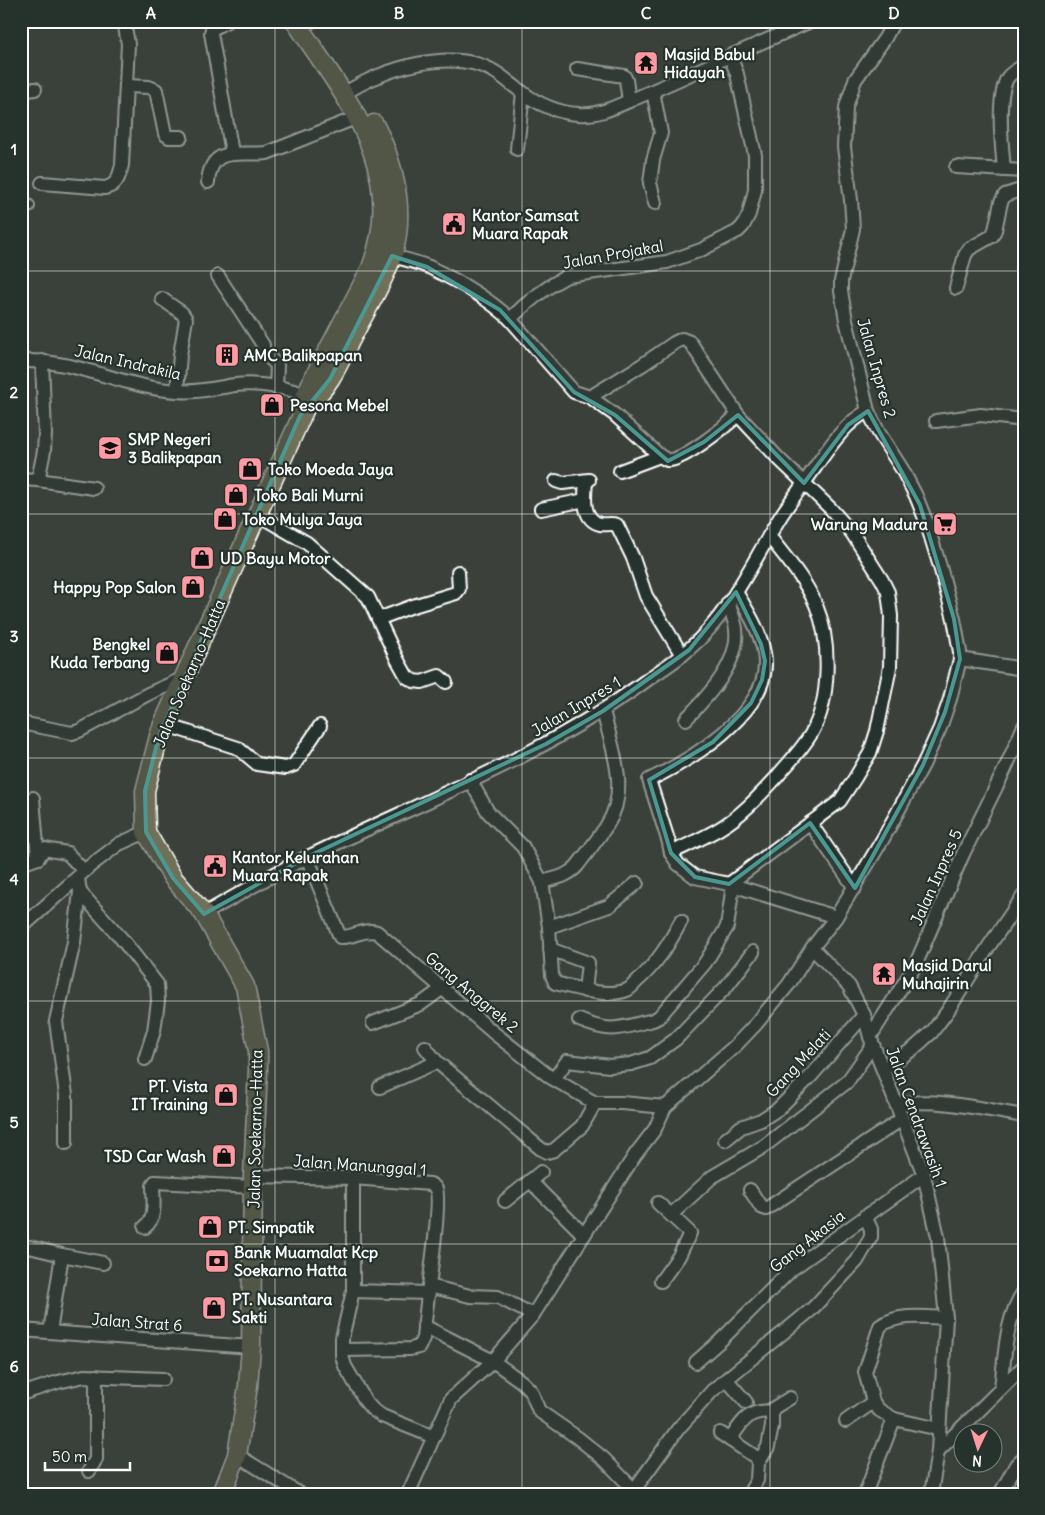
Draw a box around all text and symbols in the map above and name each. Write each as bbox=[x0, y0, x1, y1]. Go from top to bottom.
text: A bbox=[146, 3, 156, 23]
text: B bbox=[394, 3, 405, 23]
text: C bbox=[641, 3, 652, 23]
text: D bbox=[888, 3, 900, 23]
place label: Masjid Babul Hidayah bbox=[664, 44, 755, 83]
temple icon: Masjid Babul Hidayah bbox=[633, 50, 659, 76]
text: 1 bbox=[11, 139, 17, 159]
place label: Kantor Samsat Muara Rapak bbox=[472, 205, 579, 244]
public building icon: Kantor Samsat Muara Rapak bbox=[441, 211, 467, 237]
street label: Jalan Projakal bbox=[561, 235, 665, 273]
street label: Jalan Inpres 2 bbox=[853, 316, 901, 420]
street label: Jalan Indrakila bbox=[73, 340, 183, 384]
building icon: AMC Balikpapan bbox=[214, 342, 240, 368]
place label: AMC Balikpapan bbox=[244, 345, 362, 366]
text: 2 bbox=[10, 382, 19, 402]
shop icon: Pesona Mebel bbox=[259, 392, 285, 418]
place label: Pesona Mebel bbox=[290, 395, 389, 415]
place label: SMP Negeri 3 Balikpapan bbox=[128, 429, 222, 468]
school or university icon: SMP Negeri 3 Balikpapan bbox=[97, 435, 123, 461]
shop icon: Toko Moeda Jaya bbox=[237, 456, 263, 482]
place label: Toko Moeda Jaya bbox=[268, 459, 393, 480]
shop icon: Toko Bali Murni bbox=[223, 482, 249, 508]
place label: Toko Bali Murni bbox=[254, 485, 363, 505]
shop icon: Toko Mulya Jaya bbox=[212, 506, 238, 532]
place label: Toko Mulya Jaya bbox=[242, 509, 362, 530]
supermarket icon: Warung Madura bbox=[932, 511, 958, 537]
place label: Warung Madura bbox=[811, 514, 928, 535]
shop icon: UD Bayu Motor bbox=[189, 545, 215, 571]
place label: UD Bayu Motor bbox=[220, 548, 331, 569]
shop icon: Happy Pop Salon bbox=[180, 574, 206, 600]
place label: Happy Pop Salon bbox=[53, 577, 176, 598]
street label: Jalan Soekarno-Hatta bbox=[149, 596, 229, 750]
text: 3 bbox=[9, 626, 19, 646]
place label: Bengkel Kuda Terbang bbox=[50, 634, 150, 673]
shop icon: Bengkel Kuda Terbang bbox=[154, 640, 180, 666]
street label: Jalan Inpres 1 bbox=[528, 672, 624, 740]
street label: Jalan Inpres 5 bbox=[906, 826, 966, 928]
place label: Kantor Kelurahan Muara Rapak bbox=[232, 847, 359, 886]
public building icon: Kantor Kelurahan Muara Rapak bbox=[202, 853, 228, 879]
text: 4 bbox=[9, 869, 19, 889]
street label: Gang Anggrek 2 bbox=[421, 947, 523, 1037]
place label: Masjid Darul Muhajirin bbox=[902, 955, 992, 993]
temple icon: Masjid Darul Muhajirin bbox=[871, 961, 897, 987]
street label: Gang Melati bbox=[761, 1025, 835, 1101]
street label: Jalan Cendrawasih 1 bbox=[882, 1044, 952, 1190]
street label: Jalan Soekarno-Hatta bbox=[244, 1049, 266, 1209]
place label: PT. Vista IT Training bbox=[131, 1076, 208, 1115]
shop icon: PT. Vista IT Training bbox=[213, 1082, 239, 1108]
text: 5 bbox=[9, 1112, 19, 1132]
shop icon: TSD Car Wash bbox=[211, 1143, 237, 1169]
place label: TSD Car Wash bbox=[104, 1146, 206, 1166]
street label: Jalan Manunggal 1 bbox=[293, 1150, 427, 1180]
street label: Gang Akasia bbox=[765, 1205, 849, 1277]
shop icon: PT. Simpatik bbox=[197, 1214, 223, 1240]
place label: PT. Simpatik bbox=[228, 1217, 314, 1238]
place label: Bank Muamalat Kcp Soekarno Hatta bbox=[234, 1242, 378, 1280]
bank icon: Bank Muamalat Kcp Soekarno Hatta bbox=[204, 1248, 230, 1274]
place label: PT. Nusantara Sakti bbox=[232, 1289, 332, 1327]
shop icon: PT. Nusantara Sakti bbox=[201, 1295, 227, 1321]
street label: Jalan Strat 6 bbox=[91, 1309, 183, 1335]
text: 6 bbox=[9, 1356, 19, 1376]
north arrow bbox=[952, 1422, 1002, 1472]
scale bar bbox=[45, 1440, 130, 1472]
text: 50 m bbox=[52, 1447, 87, 1466]
text: N bbox=[972, 1452, 983, 1470]

